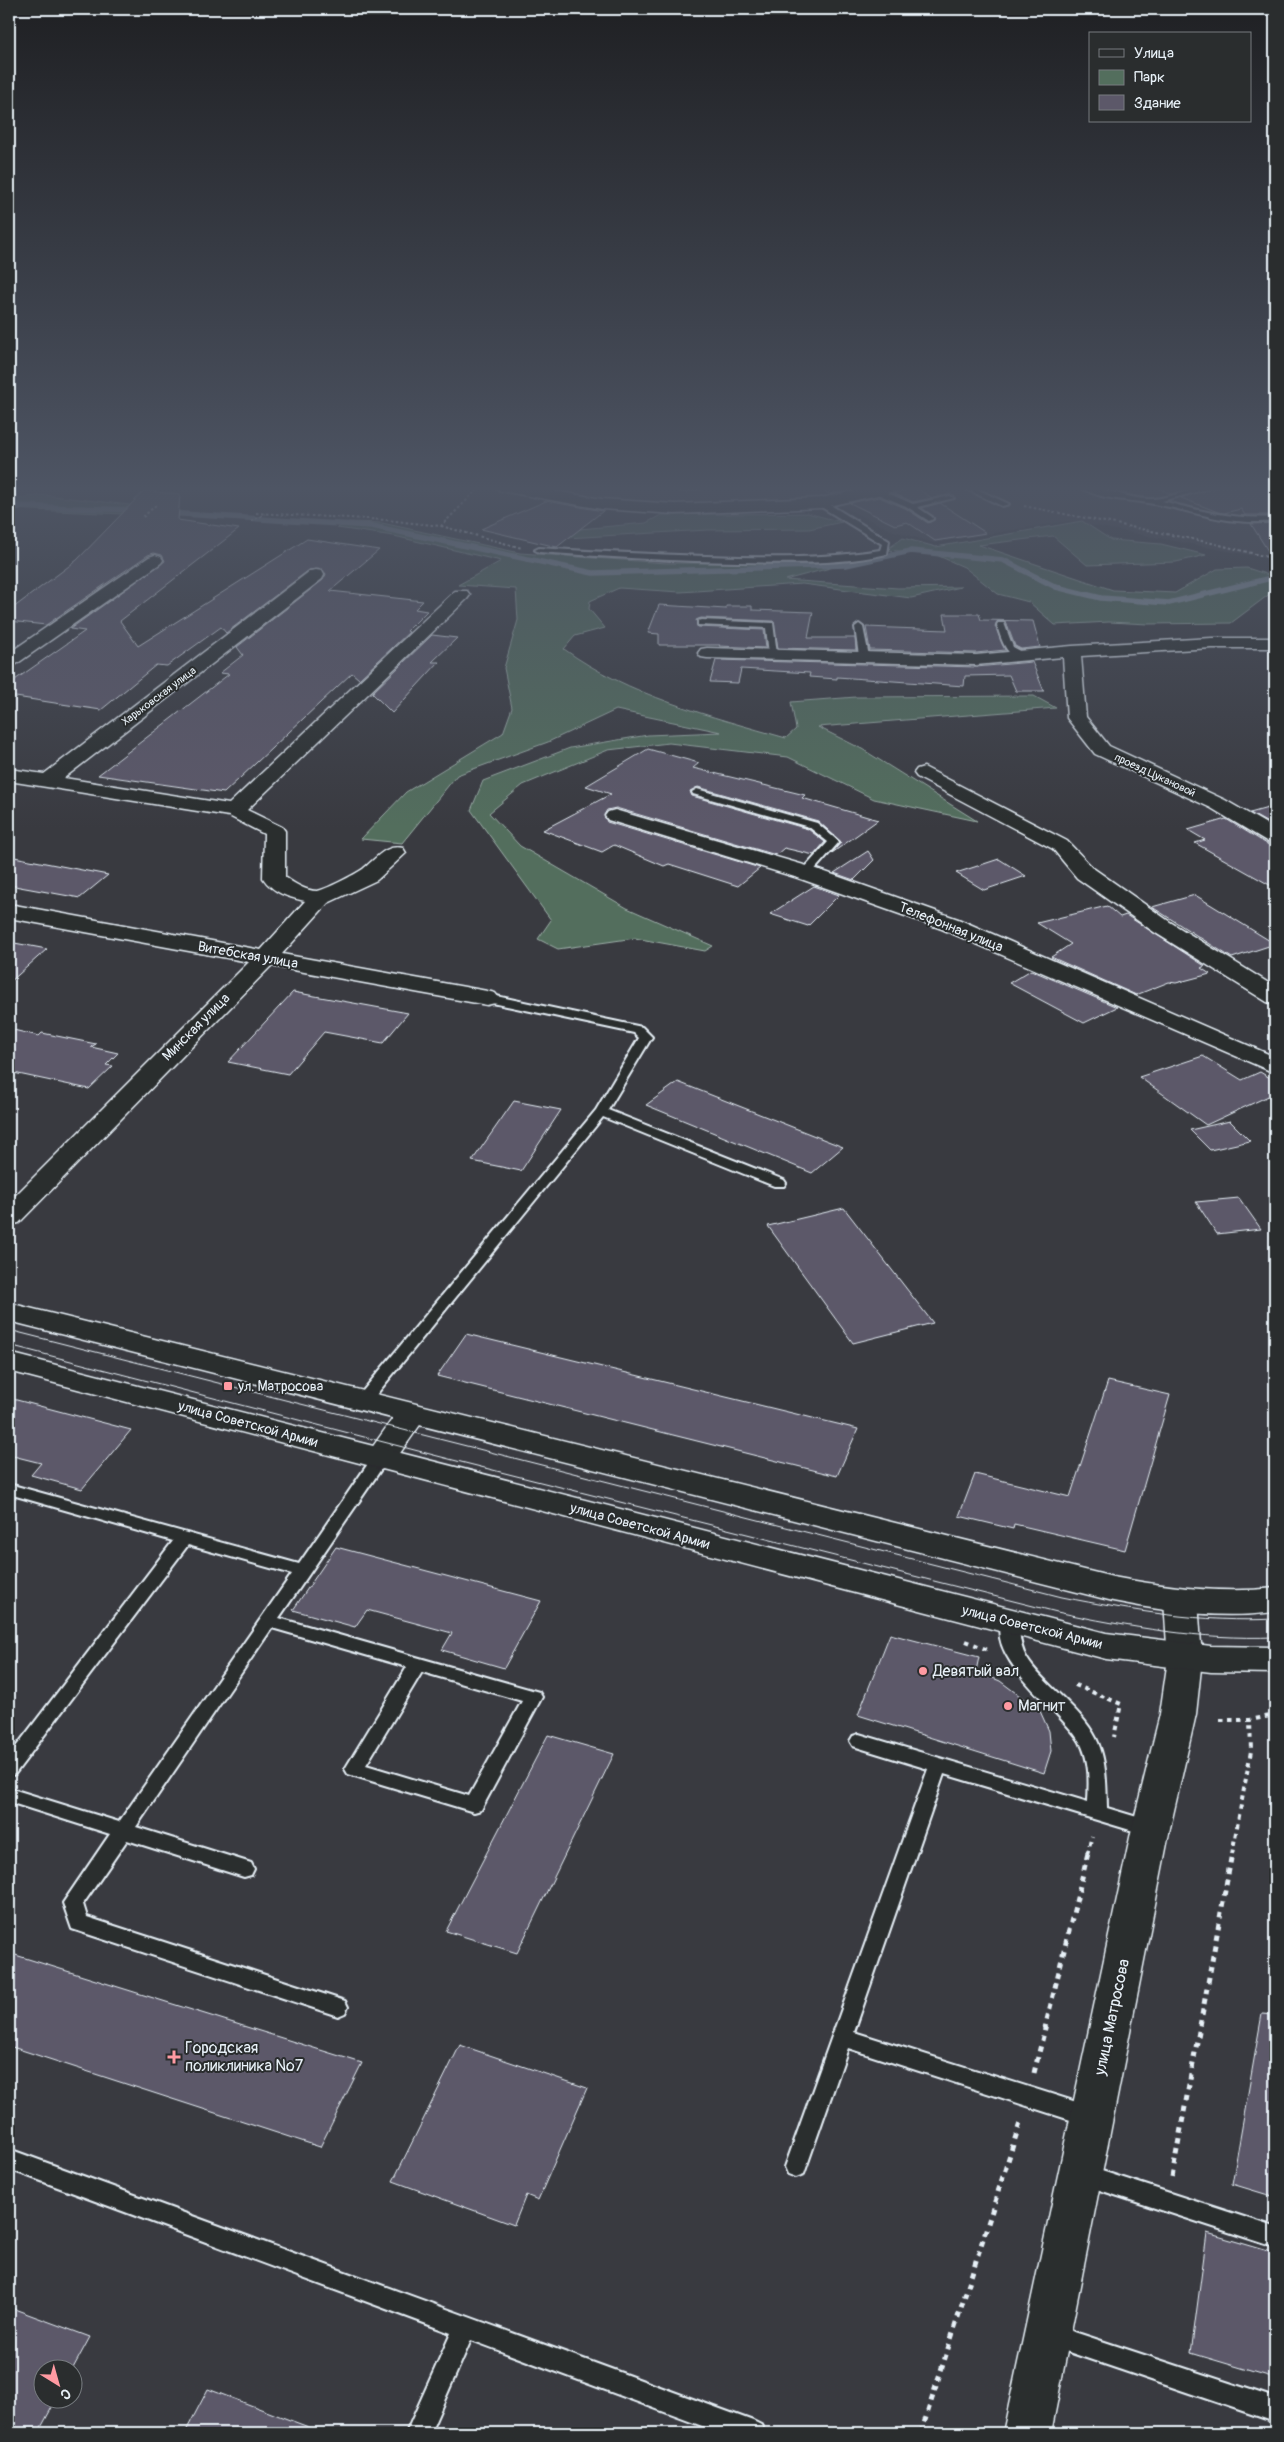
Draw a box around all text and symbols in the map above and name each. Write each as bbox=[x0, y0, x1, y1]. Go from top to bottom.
legend bbox=[1089, 32, 1252, 122]
text: Улица bbox=[1134, 44, 1174, 63]
text: Парк bbox=[1134, 68, 1165, 87]
text: Здание bbox=[1134, 94, 1181, 113]
street label: Харьковская улица bbox=[119, 664, 199, 728]
street label: проезд Цукановой bbox=[1113, 751, 1197, 799]
street label: Телефонная улица bbox=[896, 898, 1006, 956]
street label: Витебская улица bbox=[197, 938, 299, 972]
street label: Минская улица bbox=[159, 990, 233, 1064]
place label: ул. Матросова bbox=[237, 1378, 323, 1395]
marker: ул. Матросова bbox=[222, 1380, 234, 1392]
street label: улица Советской Армии bbox=[175, 1397, 320, 1451]
street label: улица Советской Армии bbox=[567, 1499, 712, 1553]
street label: улица Советской Армии bbox=[959, 1601, 1104, 1653]
place label: Девятый вал bbox=[932, 1661, 1019, 1681]
marker: Девятый вал bbox=[917, 1665, 929, 1677]
place label: Магнит bbox=[1018, 1696, 1066, 1716]
marker: Магнит bbox=[1002, 1700, 1014, 1712]
street label: улица Матросова bbox=[1090, 1957, 1134, 2078]
place label: Городская поликлиника №7 bbox=[185, 2038, 304, 2076]
marker: Городская поликлиника №7 bbox=[167, 2050, 181, 2064]
north arrow bbox=[32, 2360, 82, 2410]
text: С bbox=[57, 2385, 74, 2404]

